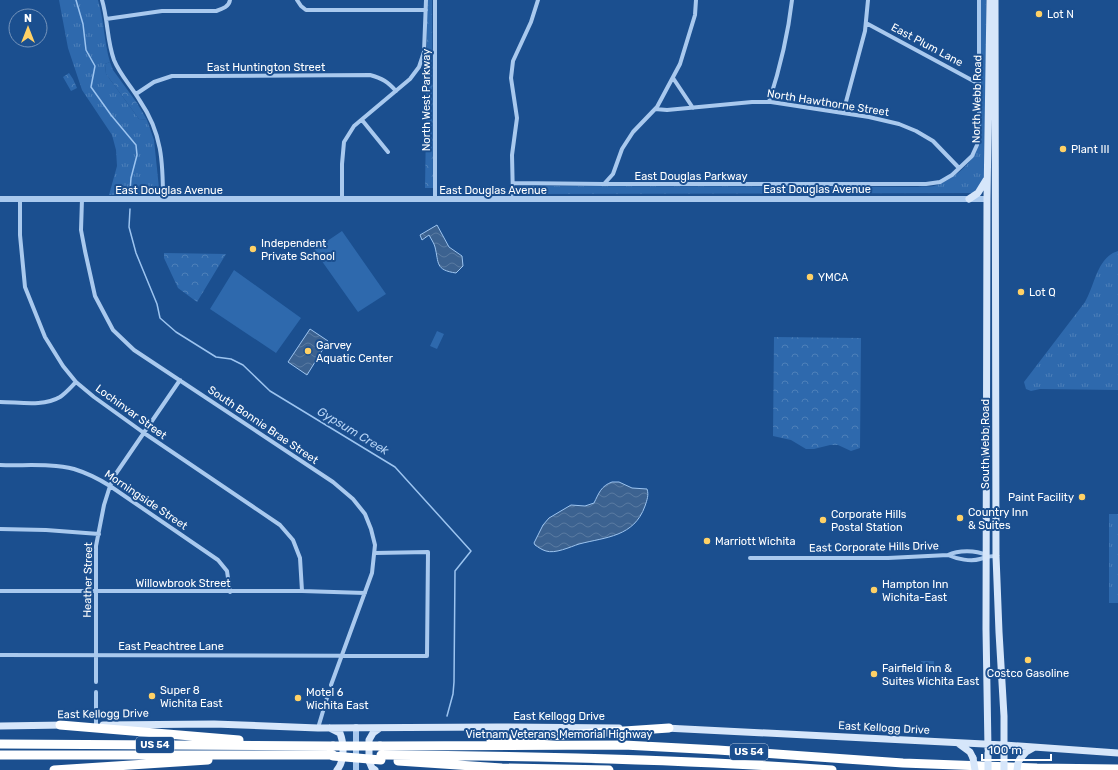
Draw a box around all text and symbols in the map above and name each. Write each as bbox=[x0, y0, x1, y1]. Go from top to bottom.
north arrow bbox=[8, 8, 48, 48]
place label: Lot N bbox=[1047, 8, 1074, 21]
marker: Lot N bbox=[1034, 9, 1044, 19]
text: N bbox=[24, 12, 32, 25]
street label: East Plum Lane bbox=[889, 21, 965, 69]
street label: North West Parkway bbox=[420, 49, 433, 151]
street label: North Webb Road bbox=[970, 55, 984, 143]
street label: East Huntington Street bbox=[207, 61, 326, 74]
street label: North Hawthorne Street bbox=[766, 87, 891, 119]
place label: Plant III bbox=[1071, 143, 1109, 156]
marker: Plant III bbox=[1058, 144, 1068, 154]
street label: East Douglas Parkway bbox=[634, 170, 748, 183]
street label: East Douglas Avenue bbox=[763, 183, 871, 196]
street label: East Douglas Avenue bbox=[115, 184, 223, 197]
street label: East Douglas Avenue bbox=[439, 184, 547, 197]
place label: Independent Private School bbox=[261, 237, 335, 263]
marker: Independent Private School bbox=[248, 244, 258, 254]
place label: YMCA bbox=[818, 271, 849, 284]
marker: YMCA bbox=[805, 272, 815, 282]
place label: Lot Q bbox=[1029, 286, 1056, 299]
marker: Lot Q bbox=[1016, 287, 1026, 297]
place label: Garvey Aquatic Center bbox=[316, 339, 394, 365]
marker: Garvey Aquatic Center bbox=[303, 346, 313, 356]
street label: Lochinvar Street bbox=[93, 382, 170, 443]
street label: South Bonnie Brae Street bbox=[205, 383, 321, 467]
street label: South Webb Road bbox=[979, 399, 992, 489]
water label: Gypsum Creek bbox=[315, 404, 392, 458]
street label: Morningside Street bbox=[102, 467, 191, 533]
place label: Paint Facility bbox=[1008, 491, 1074, 504]
marker: Paint Facility bbox=[1077, 492, 1087, 502]
place label: Country Inn & Suites bbox=[968, 506, 1028, 532]
place label: Corporate Hills Postal Station bbox=[831, 508, 907, 534]
marker: Country Inn & Suites bbox=[955, 513, 965, 523]
marker: Corporate Hills Postal Station bbox=[818, 515, 828, 525]
place label: Marriott Wichita bbox=[715, 535, 796, 548]
marker: Marriott Wichita bbox=[702, 536, 712, 546]
street label: East Corporate Hills Drive bbox=[809, 539, 939, 555]
street label: Heather Street bbox=[81, 541, 95, 618]
street label: Willowbrook Street bbox=[135, 577, 231, 590]
place label: Hampton Inn Wichita-East bbox=[882, 578, 949, 604]
marker: Hampton Inn Wichita-East bbox=[869, 585, 879, 595]
street label: East Peachtree Lane bbox=[118, 640, 224, 653]
marker: Costco Gasoline bbox=[1023, 655, 1033, 665]
place label: Fairfield Inn & Suites Wichita East bbox=[882, 662, 980, 688]
place label: Costco Gasoline bbox=[987, 667, 1069, 680]
marker: Fairfield Inn & Suites Wichita East bbox=[869, 669, 879, 679]
place label: Super 8 Wichita East bbox=[160, 684, 223, 710]
place label: Motel 6 Wichita East bbox=[306, 686, 369, 712]
marker: Super 8 Wichita East bbox=[147, 691, 157, 701]
marker: Motel 6 Wichita East bbox=[293, 693, 303, 703]
street label: East Kellogg Drive bbox=[57, 707, 149, 721]
street label: East Kellogg Drive bbox=[513, 710, 605, 723]
street label: East Kellogg Drive bbox=[838, 719, 930, 737]
street label: Vietnam Veterans Memorial Highway bbox=[465, 728, 653, 741]
scale bar bbox=[982, 736, 1051, 762]
road number: US 54 bbox=[136, 737, 174, 753]
text: 100 m bbox=[988, 743, 1022, 757]
road number: US 54 bbox=[730, 744, 768, 760]

